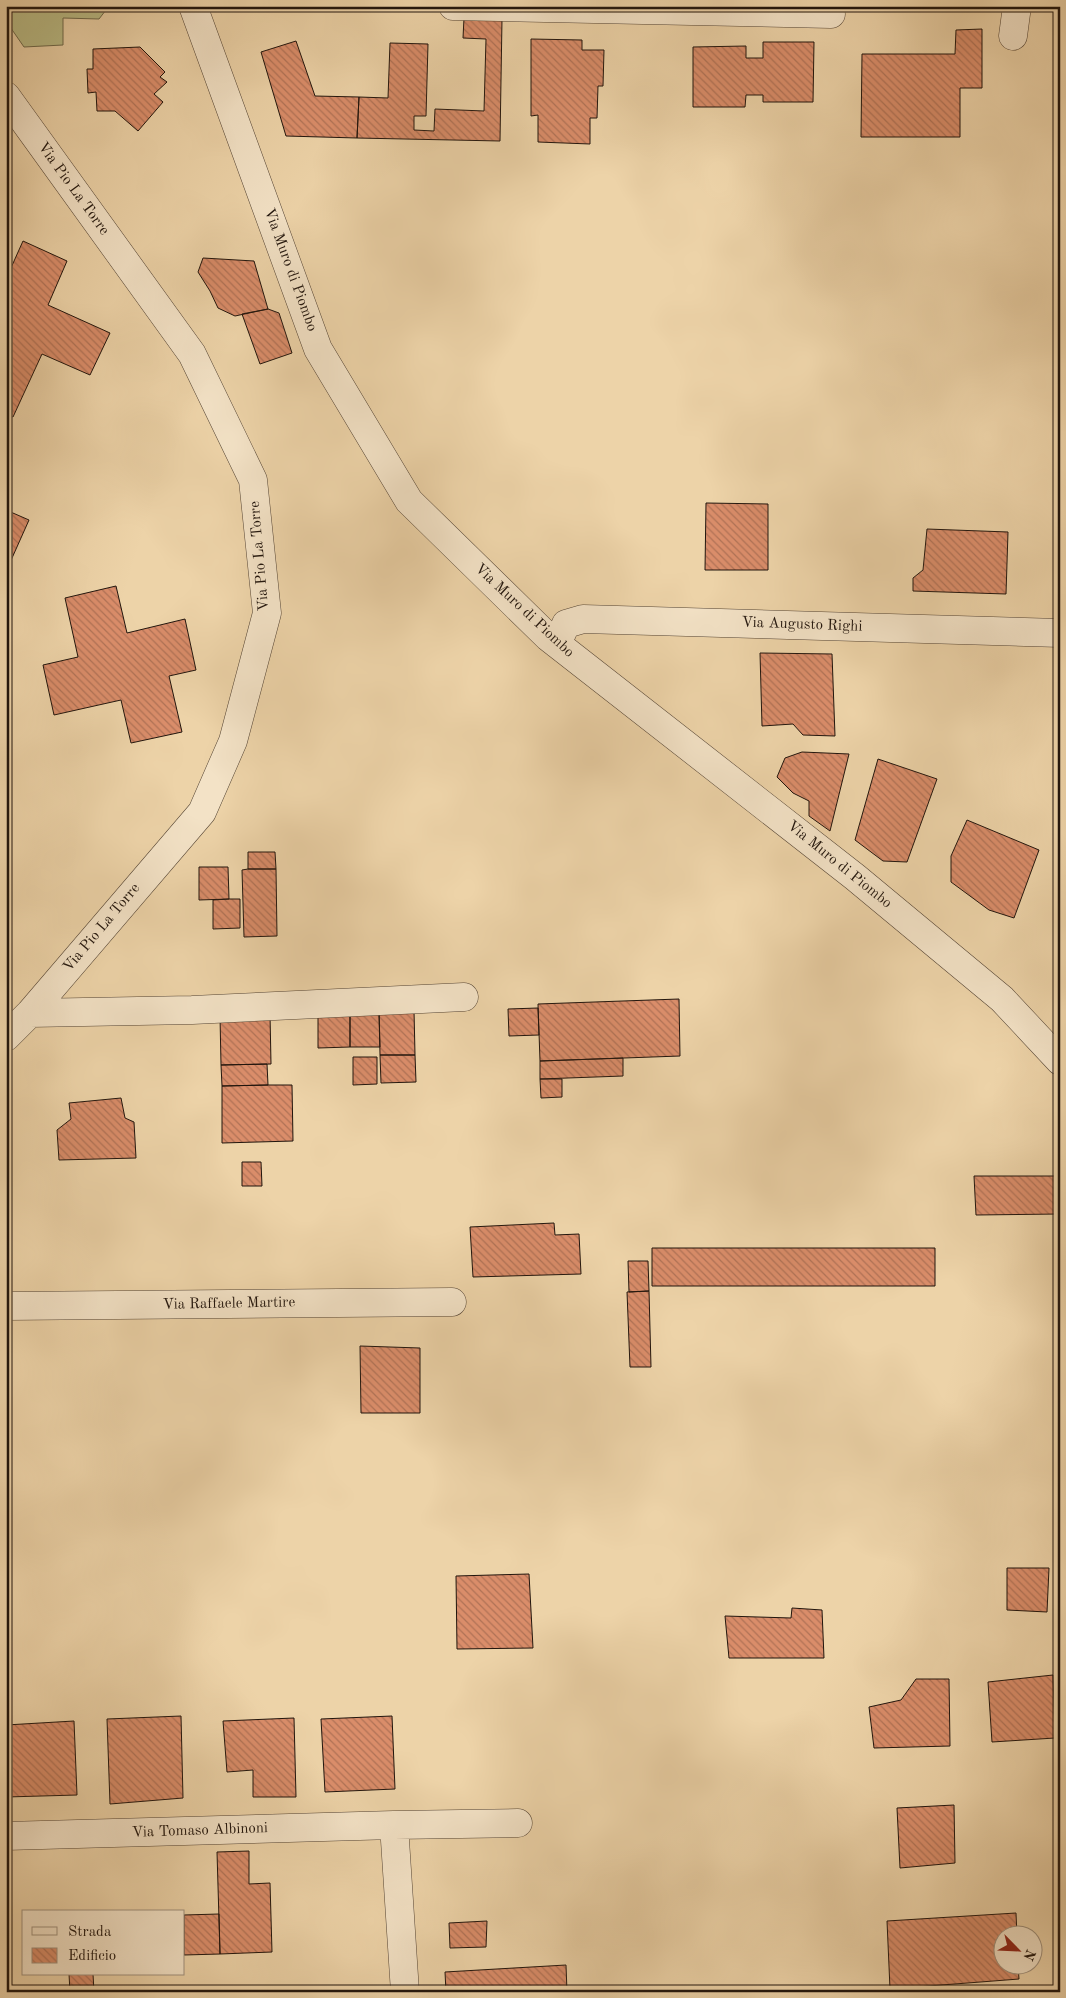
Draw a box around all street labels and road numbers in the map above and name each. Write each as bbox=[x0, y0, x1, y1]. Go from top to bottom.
street label: Via Pio La Torre bbox=[34, 140, 112, 238]
street label: Via Muro di Piombo bbox=[261, 206, 319, 334]
street label: Via Pio La Torre bbox=[248, 500, 272, 612]
street label: Via Muro di Piombo bbox=[471, 561, 577, 661]
street label: Via Augusto Righi bbox=[741, 615, 863, 635]
street label: Via Muro di Piombo bbox=[784, 818, 894, 912]
street label: Via Pio La Torre bbox=[61, 881, 143, 975]
street label: Via Raffaele Martire bbox=[163, 1295, 296, 1313]
street label: Via Tomaso Albinoni bbox=[132, 1821, 268, 1841]

